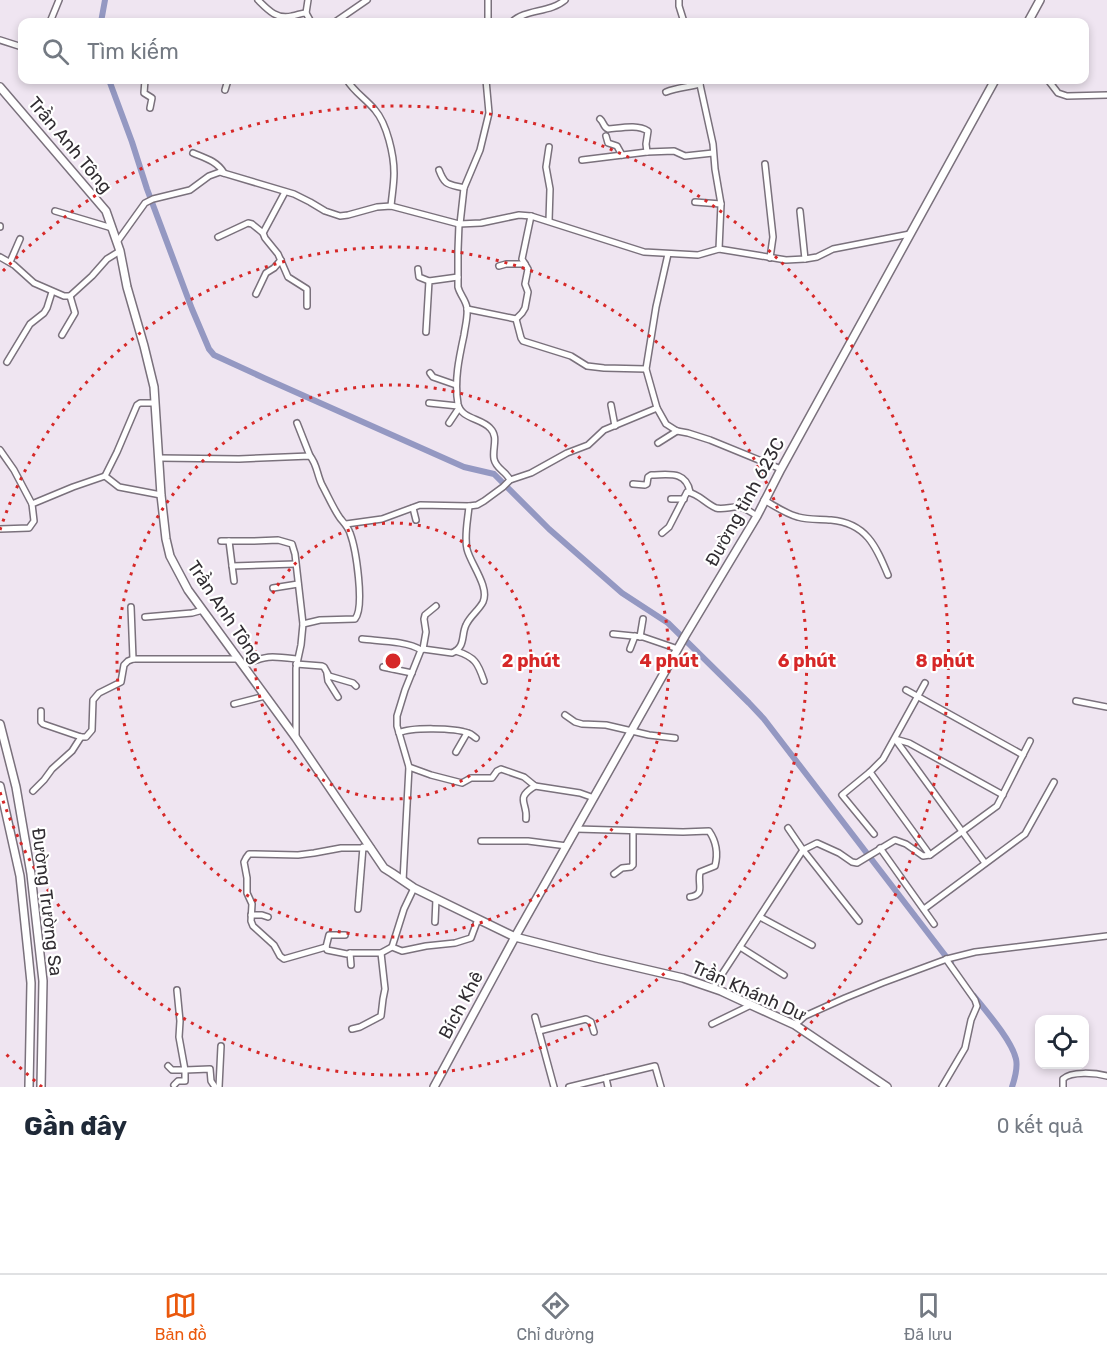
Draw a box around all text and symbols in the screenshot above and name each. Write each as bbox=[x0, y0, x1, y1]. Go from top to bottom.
search box bbox=[18, 18, 1089, 84]
icon: search bbox=[39, 35, 72, 68]
text: Tìm kiếm bbox=[87, 38, 179, 65]
street label: Trần Anh Tông bbox=[23, 92, 117, 198]
street label: Đường tỉnh 623C bbox=[701, 434, 789, 570]
street label: Trần Anh Tông bbox=[183, 556, 268, 667]
text: 2 phút bbox=[502, 650, 560, 672]
text: 4 phút bbox=[639, 650, 699, 672]
text: 6 phút bbox=[778, 650, 836, 672]
text: 8 phút bbox=[915, 650, 975, 672]
centre of rings bbox=[383, 651, 403, 671]
street label: Đường Trường Sa bbox=[27, 827, 67, 977]
street label: Trần Khánh Dư bbox=[688, 955, 810, 1026]
street label: Bích Khê bbox=[434, 967, 488, 1043]
map controls bbox=[1035, 1015, 1089, 1069]
button: locate bbox=[1035, 1015, 1089, 1069]
text: Gần đây bbox=[24, 1111, 127, 1142]
text: 0 kết quả bbox=[997, 1114, 1083, 1138]
tab: Bản đồ bbox=[155, 1289, 207, 1344]
tab: Chỉ đường bbox=[516, 1289, 594, 1344]
tab: Đã lưu bbox=[904, 1289, 952, 1344]

